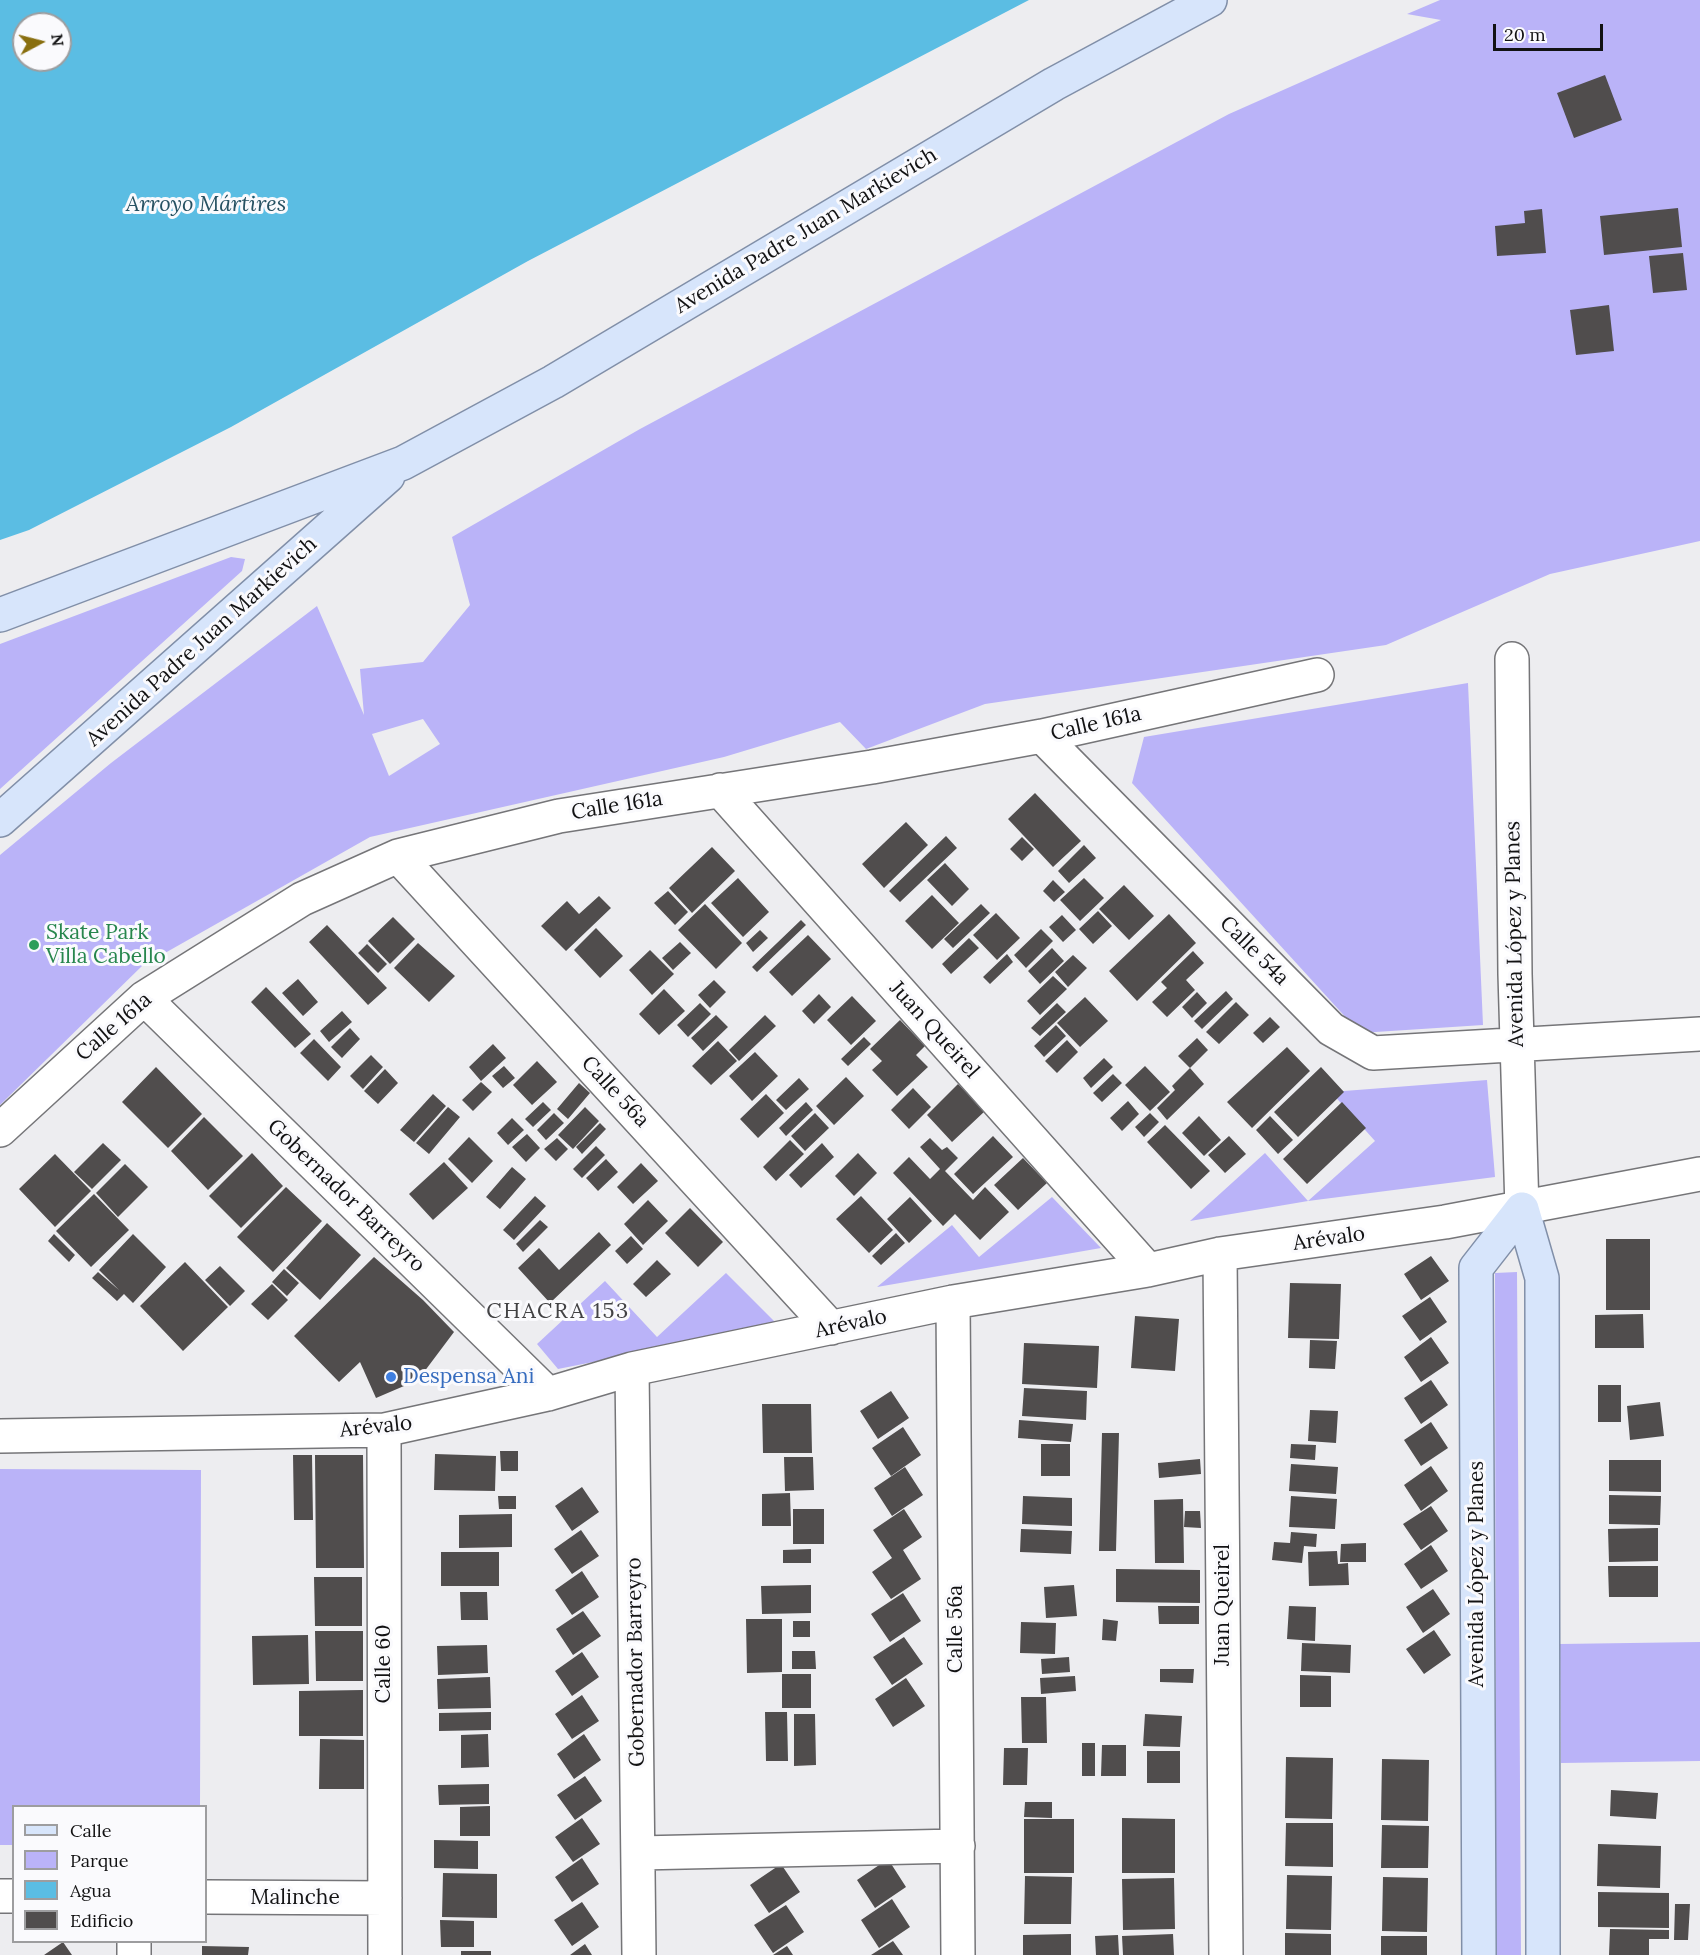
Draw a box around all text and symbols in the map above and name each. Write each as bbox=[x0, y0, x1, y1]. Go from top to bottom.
north arrow bbox=[12, 12, 72, 72]
scale bar bbox=[1496, 12, 1606, 50]
text: 20 m bbox=[1504, 23, 1546, 46]
text: N bbox=[47, 33, 69, 47]
street label: Avenida Padre Juan Markievich bbox=[670, 143, 942, 319]
water label: Arroyo Mártires bbox=[126, 192, 286, 218]
street label: Avenida Padre Juan Markievich bbox=[82, 532, 322, 752]
street label: Calle 161a bbox=[1048, 701, 1144, 747]
street label: Calle 161a bbox=[570, 786, 664, 826]
street label: Avenida López y Planes bbox=[1500, 821, 1530, 1047]
street label: Calle 54a bbox=[1214, 911, 1294, 991]
place label: Skate Park Villa Cabello bbox=[46, 920, 166, 970]
marker: Skate Park Villa Cabello bbox=[27, 938, 41, 952]
street label: Juan Queirel bbox=[884, 976, 984, 1084]
street label: Calle 161a bbox=[71, 987, 157, 1067]
street label: Calle 56a bbox=[576, 1051, 654, 1133]
street label: Gobernador Barreyro bbox=[262, 1114, 430, 1278]
street label: Arévalo bbox=[1291, 1221, 1367, 1257]
district label: CHACRA 153 bbox=[486, 1299, 630, 1325]
street label: Arévalo bbox=[813, 1304, 889, 1344]
place label: Despensa Ani bbox=[403, 1364, 534, 1390]
marker: Despensa Ani bbox=[384, 1370, 398, 1384]
street label: Arévalo bbox=[339, 1411, 413, 1443]
street label: Avenida López y Planes bbox=[1464, 1461, 1490, 1687]
street label: Juan Queirel bbox=[1210, 1544, 1236, 1666]
street label: Gobernador Barreyro bbox=[622, 1557, 650, 1767]
street label: Calle 56a bbox=[943, 1585, 969, 1673]
street label: Calle 60 bbox=[371, 1624, 397, 1704]
legend bbox=[12, 1805, 207, 1943]
text: Calle bbox=[70, 1819, 111, 1842]
text: Parque bbox=[70, 1849, 129, 1872]
text: Agua bbox=[70, 1879, 111, 1902]
street label: Malinche bbox=[250, 1885, 340, 1911]
text: Edificio bbox=[70, 1909, 133, 1932]

